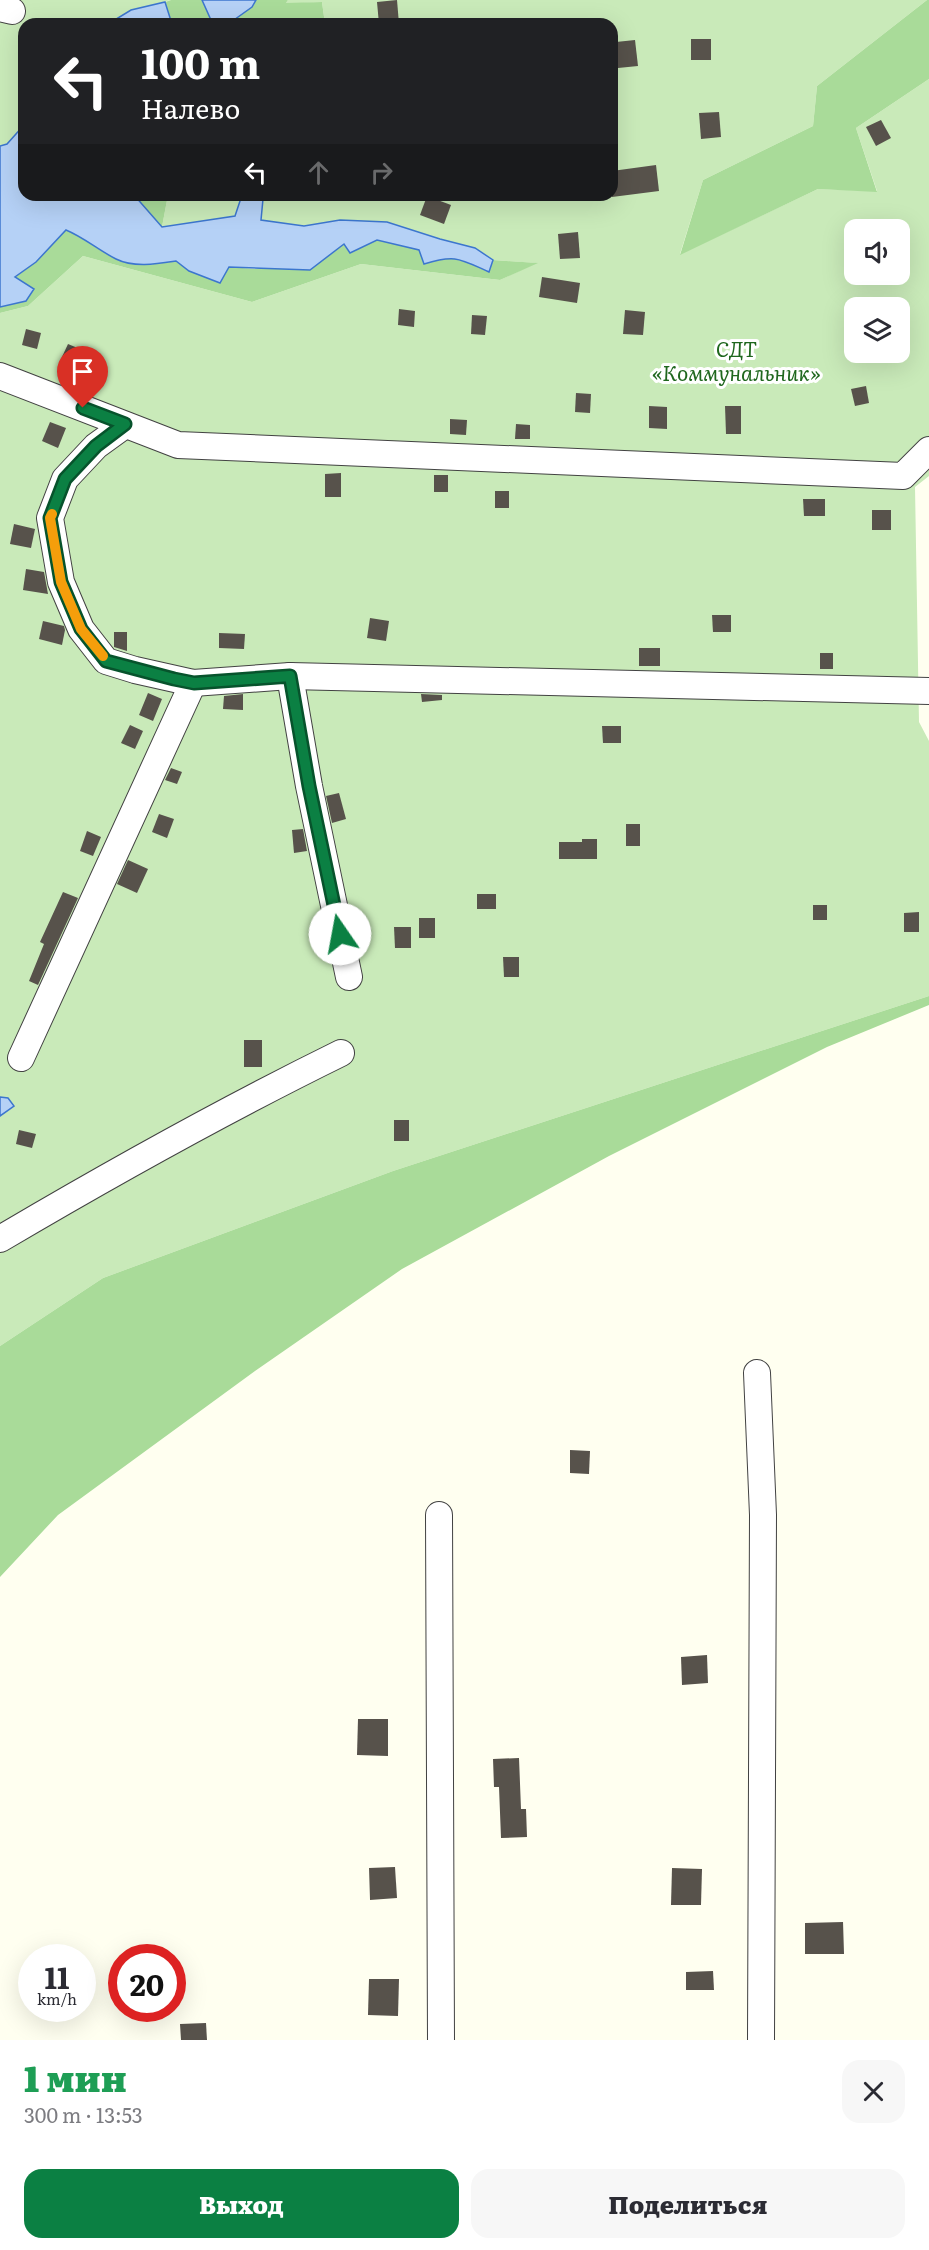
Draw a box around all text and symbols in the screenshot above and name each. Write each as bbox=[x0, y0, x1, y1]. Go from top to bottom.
text: 100 m bbox=[141, 30, 260, 92]
icon: left bbox=[42, 42, 120, 120]
text: Налево bbox=[141, 87, 240, 127]
icon: left bbox=[239, 156, 272, 189]
icon: ahead bbox=[302, 156, 335, 189]
icon: right bbox=[365, 156, 398, 189]
map controls bbox=[844, 219, 910, 363]
button: sound bbox=[844, 219, 910, 285]
button: layers bbox=[844, 297, 910, 363]
park label: СДТ «Коммунальник» bbox=[652, 332, 821, 387]
pin bbox=[57, 346, 108, 408]
icon: arrive bbox=[66, 355, 99, 388]
position arrow bbox=[308, 902, 372, 966]
speed limit sign: 20 bbox=[108, 1944, 186, 2022]
text: 11 bbox=[45, 1954, 69, 1998]
text: km/h bbox=[37, 1987, 77, 2010]
text: 1 мин bbox=[24, 2050, 127, 2103]
button: close bbox=[842, 2060, 905, 2123]
text: 300 m · 13:53 bbox=[24, 2099, 143, 2129]
button: Выход bbox=[24, 2169, 459, 2238]
button: Поделиться bbox=[471, 2169, 905, 2238]

